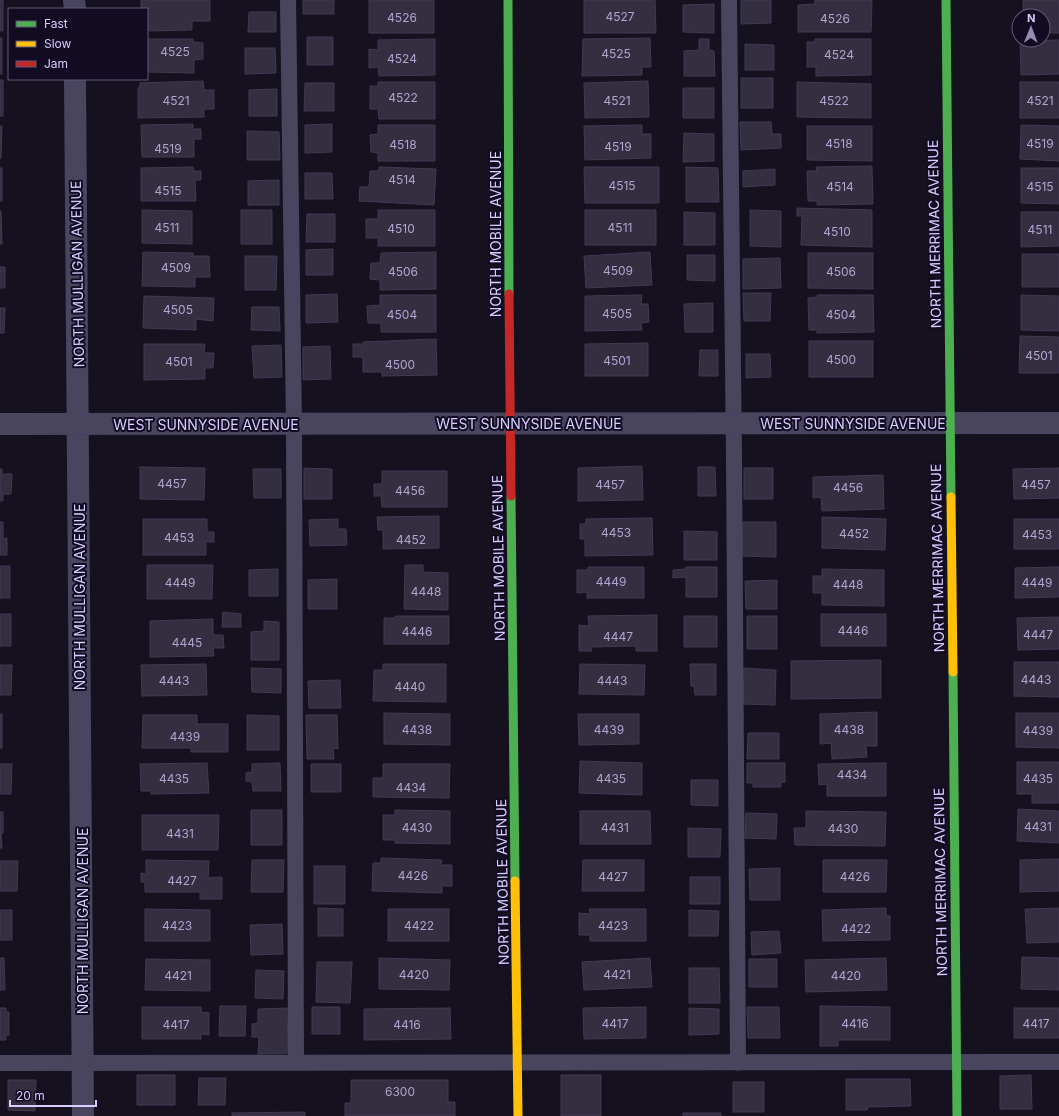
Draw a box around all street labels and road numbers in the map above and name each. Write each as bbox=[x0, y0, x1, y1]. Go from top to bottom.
street label: NORTH MERRIMAC AVENUE bbox=[924, 140, 944, 328]
street label: NORTH MOBILE AVENUE bbox=[487, 151, 504, 317]
street label: NORTH MULLIGAN AVENUE bbox=[67, 180, 87, 368]
street label: WEST SUNNYSIDE AVENUE bbox=[436, 415, 622, 432]
street label: WEST SUNNYSIDE AVENUE bbox=[760, 415, 946, 432]
street label: WEST SUNNYSIDE AVENUE bbox=[113, 416, 299, 433]
street label: NORTH MERRIMAC AVENUE bbox=[927, 464, 947, 652]
street label: NORTH MOBILE AVENUE bbox=[488, 475, 508, 641]
street label: NORTH MULLIGAN AVENUE bbox=[71, 504, 88, 690]
street label: NORTH MERRIMAC AVENUE bbox=[930, 788, 950, 976]
street label: NORTH MOBILE AVENUE bbox=[492, 799, 512, 965]
street label: NORTH MULLIGAN AVENUE bbox=[74, 828, 91, 1014]

